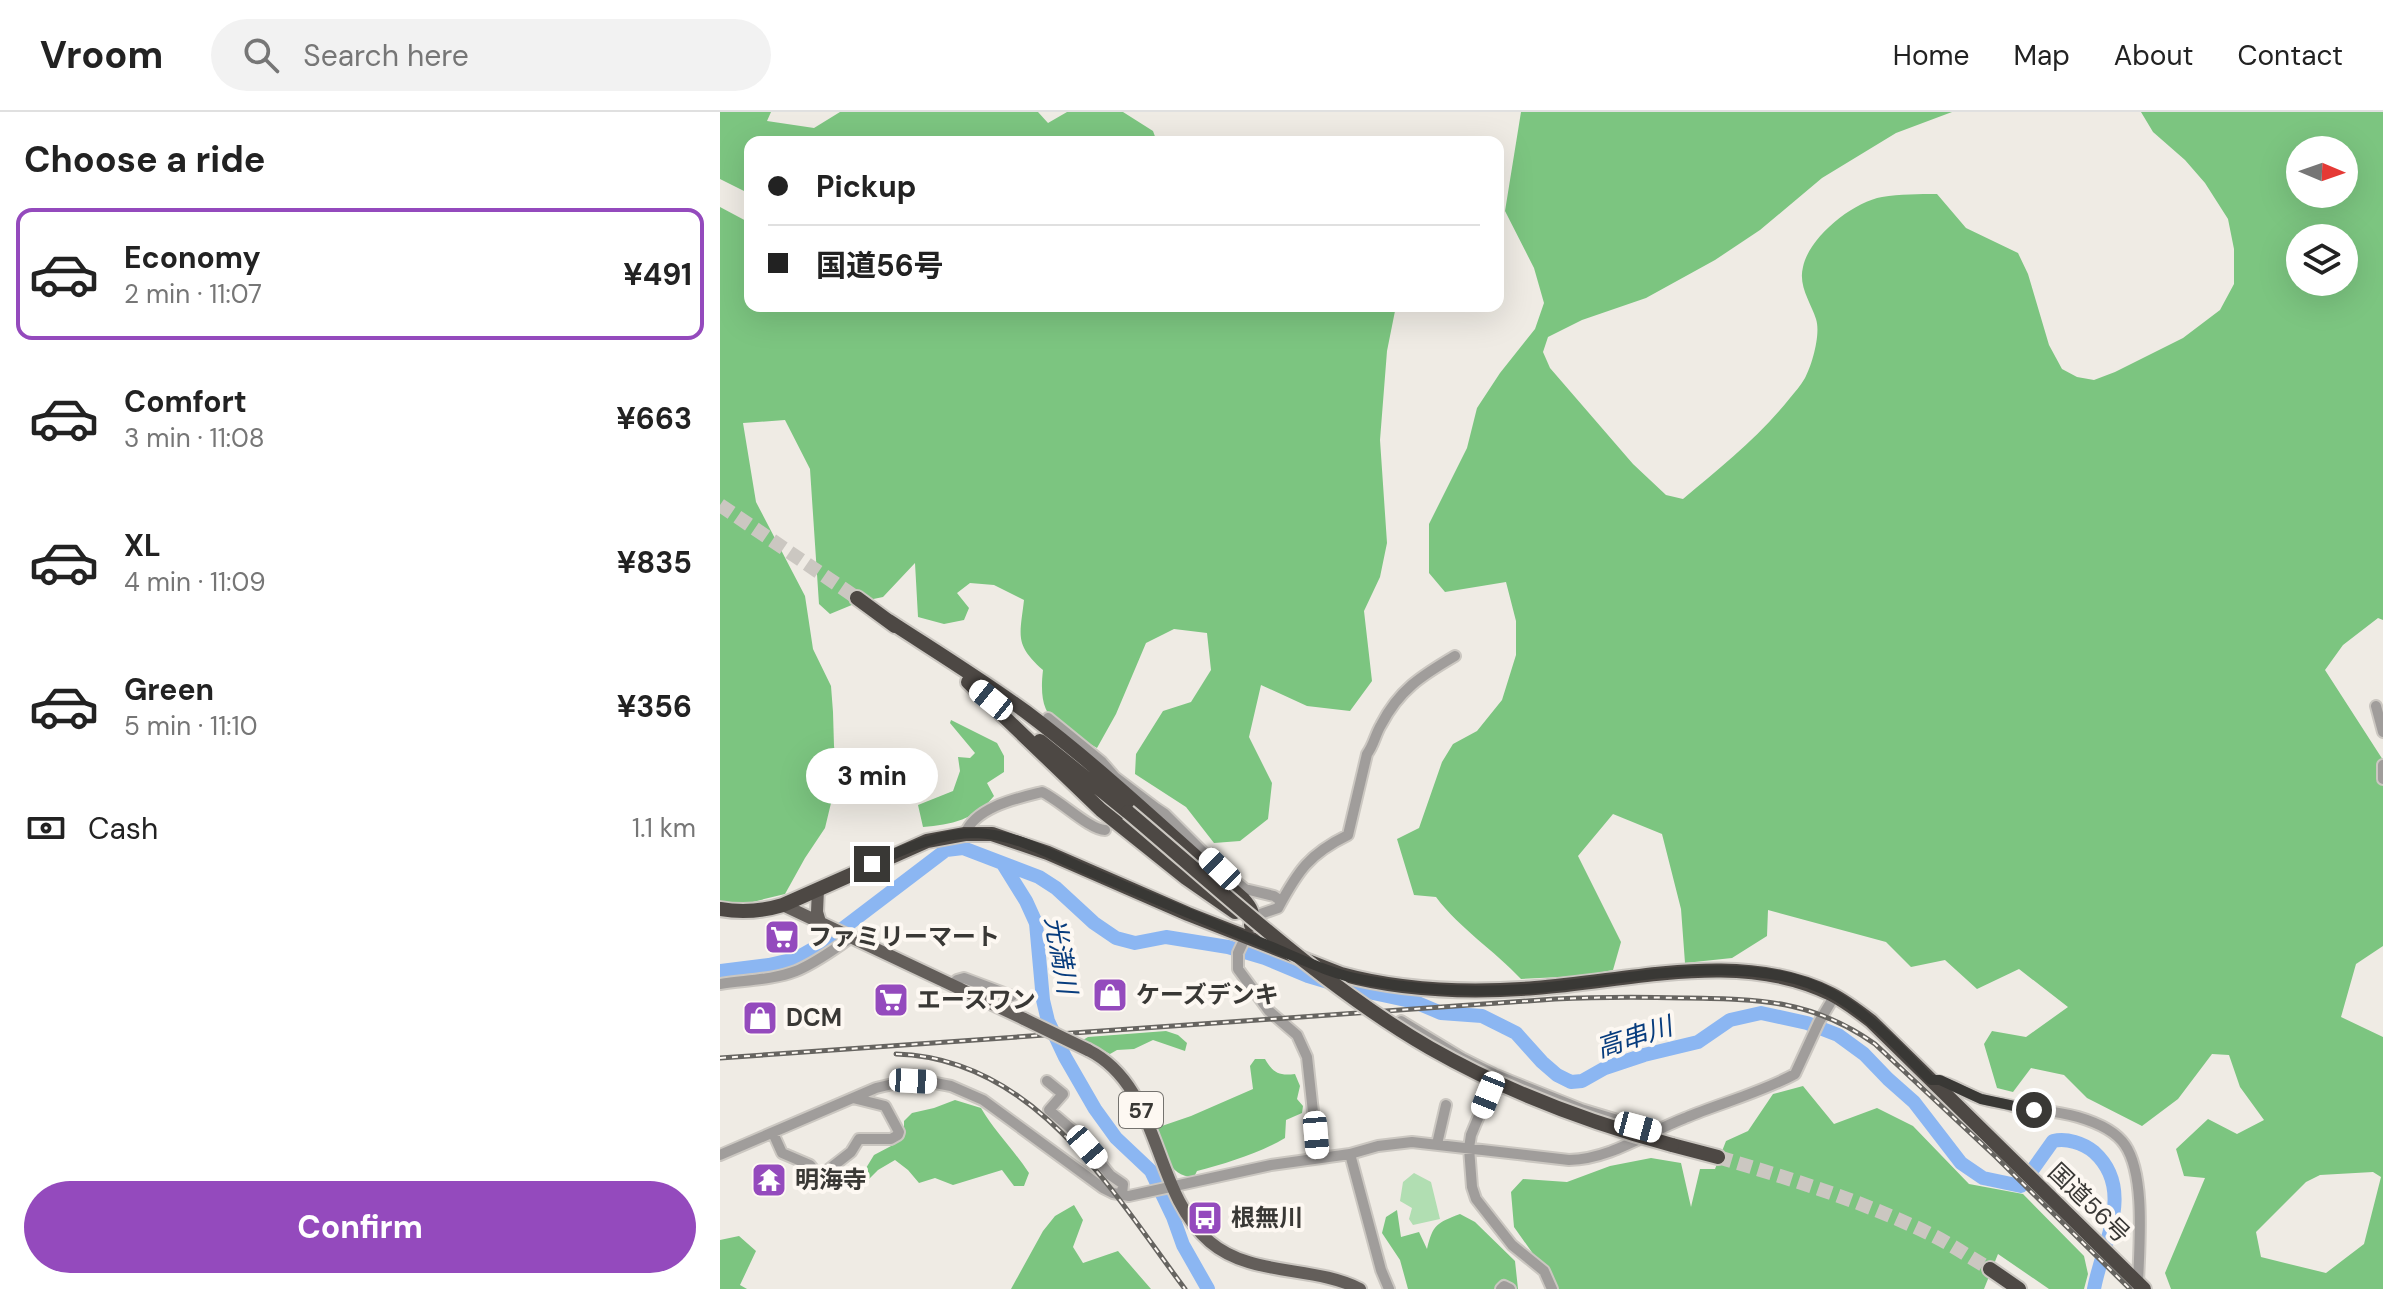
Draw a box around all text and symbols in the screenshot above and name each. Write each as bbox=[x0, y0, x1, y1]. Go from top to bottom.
search box bbox=[211, 19, 771, 91]
text: Vroom bbox=[40, 30, 163, 80]
icon: search bbox=[239, 33, 283, 77]
text: Search here bbox=[303, 36, 469, 75]
text: Home bbox=[1893, 37, 1969, 74]
text: Map bbox=[2013, 37, 2070, 74]
text: About bbox=[2114, 37, 2193, 74]
text: Contact bbox=[2237, 37, 2343, 74]
text: Choose a ride bbox=[24, 136, 265, 183]
north arrow bbox=[2286, 136, 2358, 208]
map controls bbox=[2286, 136, 2358, 296]
text: Pickup bbox=[816, 167, 916, 206]
button: layers bbox=[2286, 224, 2358, 296]
icon: car bbox=[28, 238, 100, 310]
text: Economy bbox=[124, 238, 261, 277]
text: 国道56号 bbox=[816, 246, 944, 285]
text: ¥491 bbox=[623, 255, 692, 294]
text: 2 min · 11:07 bbox=[124, 277, 262, 311]
icon: car bbox=[28, 382, 100, 454]
text: Comfort bbox=[124, 382, 247, 421]
text: ¥663 bbox=[616, 399, 692, 438]
text: 3 min · 11:08 bbox=[124, 421, 265, 455]
icon: car bbox=[28, 526, 100, 598]
text: XL bbox=[124, 526, 161, 565]
text: ¥835 bbox=[617, 543, 692, 582]
text: 4 min · 11:09 bbox=[124, 565, 266, 599]
icon: car bbox=[28, 670, 100, 742]
text: Green bbox=[124, 670, 214, 709]
car bbox=[965, 676, 1017, 724]
text: ¥356 bbox=[617, 687, 692, 726]
text: 5 min · 11:10 bbox=[124, 709, 257, 743]
callout: 3 min bbox=[806, 748, 938, 804]
text: 3 min bbox=[837, 759, 907, 793]
icon: cash bbox=[24, 806, 68, 850]
text: Cash bbox=[88, 809, 158, 848]
text: 1.1 km bbox=[632, 811, 696, 845]
car bbox=[1194, 844, 1246, 894]
route end bbox=[854, 846, 890, 882]
water label: 光満川 bbox=[1037, 914, 1085, 999]
supermarket icon: ファミリーマート bbox=[763, 918, 801, 956]
place label: ファミリーマート bbox=[808, 921, 1000, 952]
shop icon: ケーズデンキ bbox=[1091, 976, 1129, 1014]
place label: ケーズデンキ bbox=[1136, 979, 1279, 1010]
supermarket icon: エースワン bbox=[872, 981, 910, 1019]
place label: エースワン bbox=[917, 984, 1036, 1015]
shop icon: DCM bbox=[741, 999, 779, 1037]
place label: DCM bbox=[786, 1002, 842, 1033]
water label: 高串川 bbox=[1592, 1008, 1679, 1065]
car bbox=[888, 1068, 938, 1094]
car bbox=[1468, 1068, 1508, 1122]
road number: 57 bbox=[1119, 1092, 1163, 1128]
route start bbox=[2016, 1092, 2052, 1128]
car bbox=[1612, 1109, 1664, 1145]
car bbox=[1302, 1110, 1330, 1160]
car bbox=[1062, 1121, 1112, 1173]
street label: 国道56号 bbox=[2042, 1156, 2137, 1249]
temple icon: 明海寺 bbox=[750, 1161, 788, 1199]
place label: 明海寺 bbox=[795, 1164, 867, 1195]
button: Confirm bbox=[24, 1181, 696, 1273]
bus stop icon: 根無川 bbox=[1186, 1199, 1224, 1237]
place label: 根無川 bbox=[1231, 1202, 1303, 1233]

